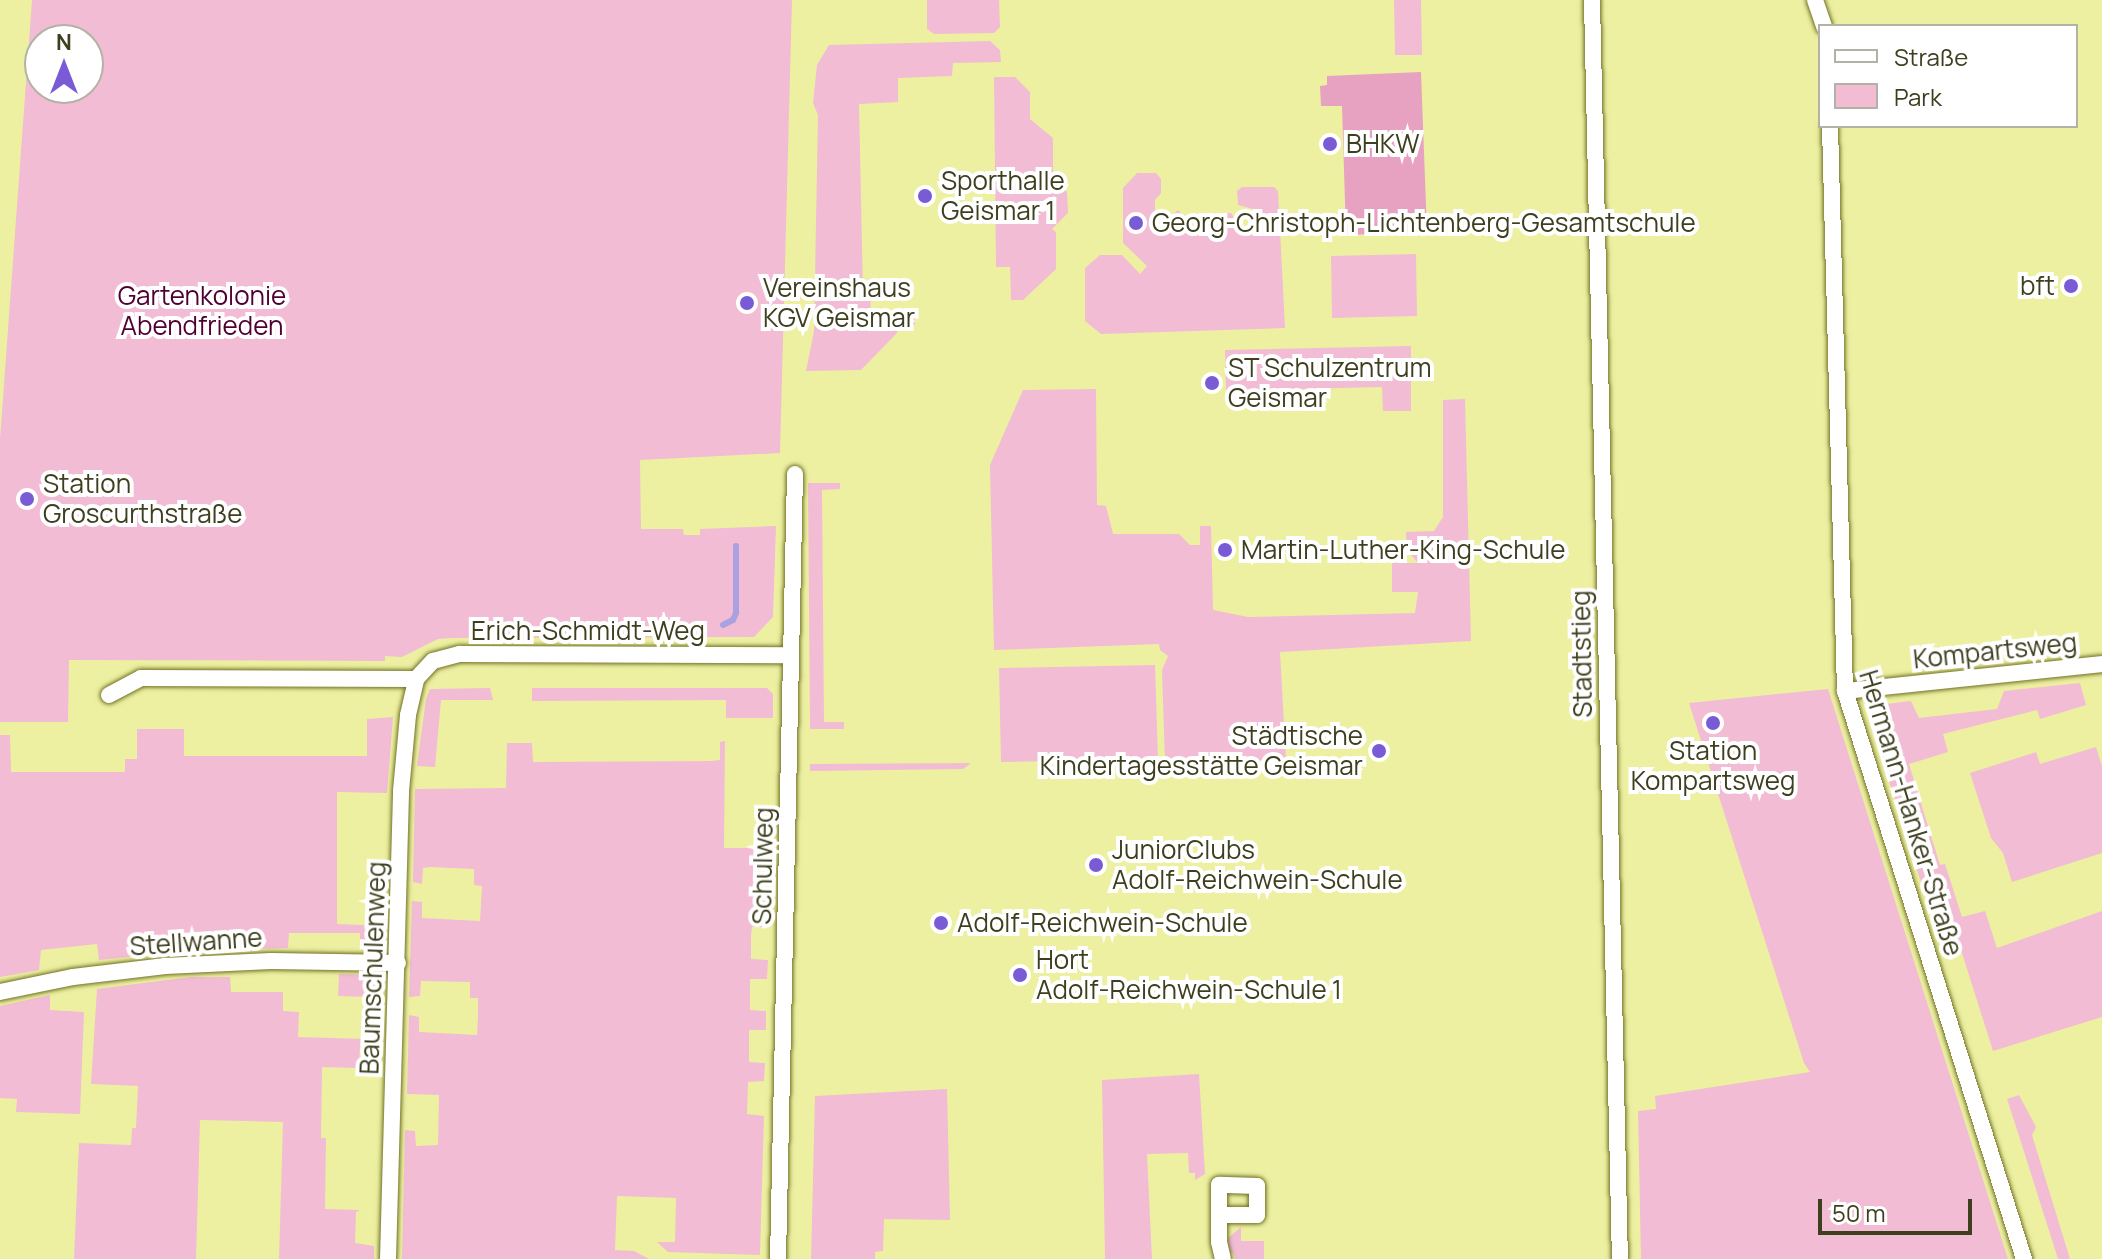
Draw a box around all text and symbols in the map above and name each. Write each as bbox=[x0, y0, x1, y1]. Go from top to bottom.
north arrow bbox=[24, 24, 104, 104]
legend bbox=[1818, 24, 2078, 128]
text: N bbox=[56, 27, 72, 57]
text: Straße bbox=[1894, 40, 1968, 73]
text: Park bbox=[1894, 80, 1942, 113]
place label: BHKW bbox=[1346, 128, 1419, 160]
marker: BHKW bbox=[1321, 135, 1339, 153]
place label: Sporthalle Geismar 1 bbox=[941, 165, 1065, 226]
marker: Sporthalle Geismar 1 bbox=[916, 187, 934, 205]
place label: Georg-Christoph-Lichtenberg-Gesamtschule bbox=[1152, 207, 1696, 239]
marker: Georg-Christoph-Lichtenberg-Gesamtschule bbox=[1127, 214, 1145, 232]
place label: bft bbox=[2020, 270, 2055, 302]
place label: Vereinshaus KGV Geismar bbox=[763, 272, 915, 334]
marker: bft bbox=[2062, 277, 2080, 295]
park label: Gartenkolonie Abendfrieden bbox=[118, 280, 286, 342]
marker: Vereinshaus KGV Geismar bbox=[738, 294, 756, 312]
place label: ST Schulzentrum Geismar bbox=[1228, 352, 1432, 414]
marker: ST Schulzentrum Geismar bbox=[1203, 374, 1221, 392]
place label: Station Groscurthstraße bbox=[43, 468, 243, 530]
marker: Station Groscurthstraße bbox=[18, 490, 36, 508]
place label: Martin-Luther-King-Schule bbox=[1241, 534, 1565, 566]
marker: Martin-Luther-King-Schule bbox=[1216, 541, 1234, 559]
street label: Stadtstieg bbox=[1565, 590, 1599, 718]
street label: Erich-Schmidt-Weg bbox=[471, 615, 705, 647]
street label: Kompartsweg bbox=[1912, 627, 2078, 675]
street label: Hermann-Hanker-Straße bbox=[1853, 666, 1969, 960]
marker: Station Kompartsweg bbox=[1704, 714, 1722, 732]
place label: Städtische Kindertagesstätte Geismar bbox=[1040, 720, 1363, 782]
place label: Station Kompartsweg bbox=[1631, 735, 1795, 796]
marker: Städtische Kindertagesstätte Geismar bbox=[1370, 742, 1388, 760]
street label: Schulweg bbox=[746, 807, 780, 925]
place label: JuniorClubs Adolf-Reichwein-Schule bbox=[1112, 834, 1403, 896]
marker: JuniorClubs Adolf-Reichwein-Schule bbox=[1087, 856, 1105, 874]
street label: Baumschulenweg bbox=[354, 861, 392, 1075]
place label: Adolf-Reichwein-Schule bbox=[957, 907, 1248, 939]
marker: Adolf-Reichwein-Schule bbox=[932, 914, 950, 932]
street label: Stellwanne bbox=[129, 922, 263, 962]
place label: Hort Adolf-Reichwein-Schule 1 bbox=[1036, 944, 1342, 1006]
marker: Hort Adolf-Reichwein-Schule 1 bbox=[1011, 966, 1029, 984]
scale bar bbox=[1822, 1183, 1976, 1233]
text: 50 m bbox=[1832, 1196, 1886, 1229]

